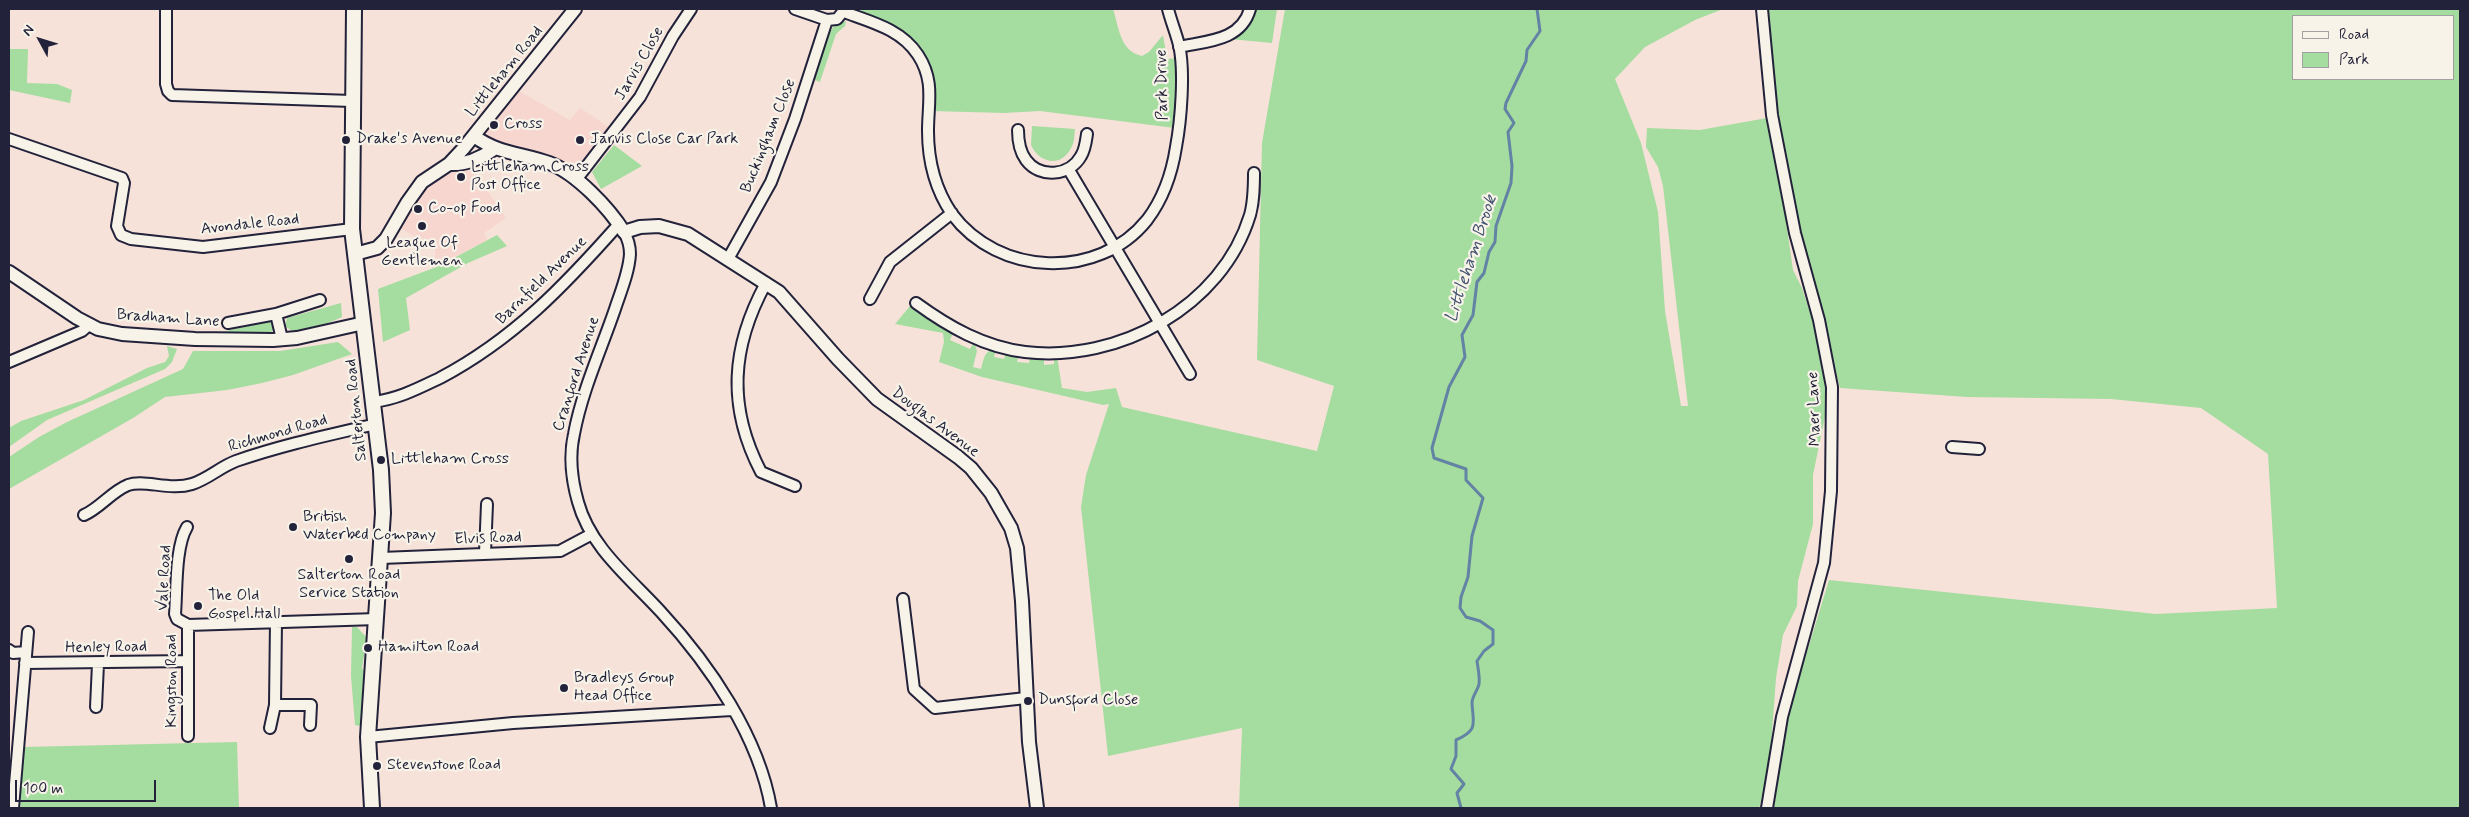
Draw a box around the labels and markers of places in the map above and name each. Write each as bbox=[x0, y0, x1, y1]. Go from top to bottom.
place label: Cross bbox=[504, 115, 542, 135]
marker: Cross bbox=[488, 119, 500, 131]
place label: Drake's Avenue bbox=[356, 130, 462, 150]
place label: Jarvis Close Car Park bbox=[590, 130, 738, 150]
marker: Drake's Avenue bbox=[340, 134, 352, 146]
marker: Jarvis Close Car Park bbox=[574, 134, 586, 146]
place label: Littleham Cross Post Office bbox=[471, 158, 589, 196]
marker: Littleham Cross Post Office bbox=[455, 171, 467, 183]
place label: Co-op Food bbox=[428, 199, 500, 219]
marker: Co-op Food bbox=[412, 203, 424, 215]
marker: League Of Gentlemen bbox=[416, 220, 428, 232]
place label: League Of Gentlemen bbox=[381, 234, 463, 272]
place label: Littleham Cross bbox=[391, 450, 509, 470]
marker: Littleham Cross bbox=[375, 454, 387, 466]
place label: British Waterbed Company bbox=[303, 508, 436, 546]
marker: British Waterbed Company bbox=[287, 521, 299, 533]
marker: Salterton Road Service Station bbox=[343, 553, 355, 565]
place label: Salterton Road Service Station bbox=[298, 566, 400, 604]
place label: The Old Gospel Hall bbox=[208, 587, 280, 625]
marker: The Old Gospel Hall bbox=[192, 600, 204, 612]
place label: Hamilton Road bbox=[378, 638, 479, 658]
marker: Hamilton Road bbox=[362, 642, 374, 654]
place label: Bradleys Group Head Office bbox=[574, 669, 675, 707]
marker: Bradleys Group Head Office bbox=[558, 682, 570, 694]
place label: Dunsford Close bbox=[1038, 691, 1138, 711]
marker: Dunsford Close bbox=[1022, 695, 1034, 707]
place label: Stevenstone Road bbox=[387, 756, 501, 776]
marker: Stevenstone Road bbox=[371, 760, 383, 772]

